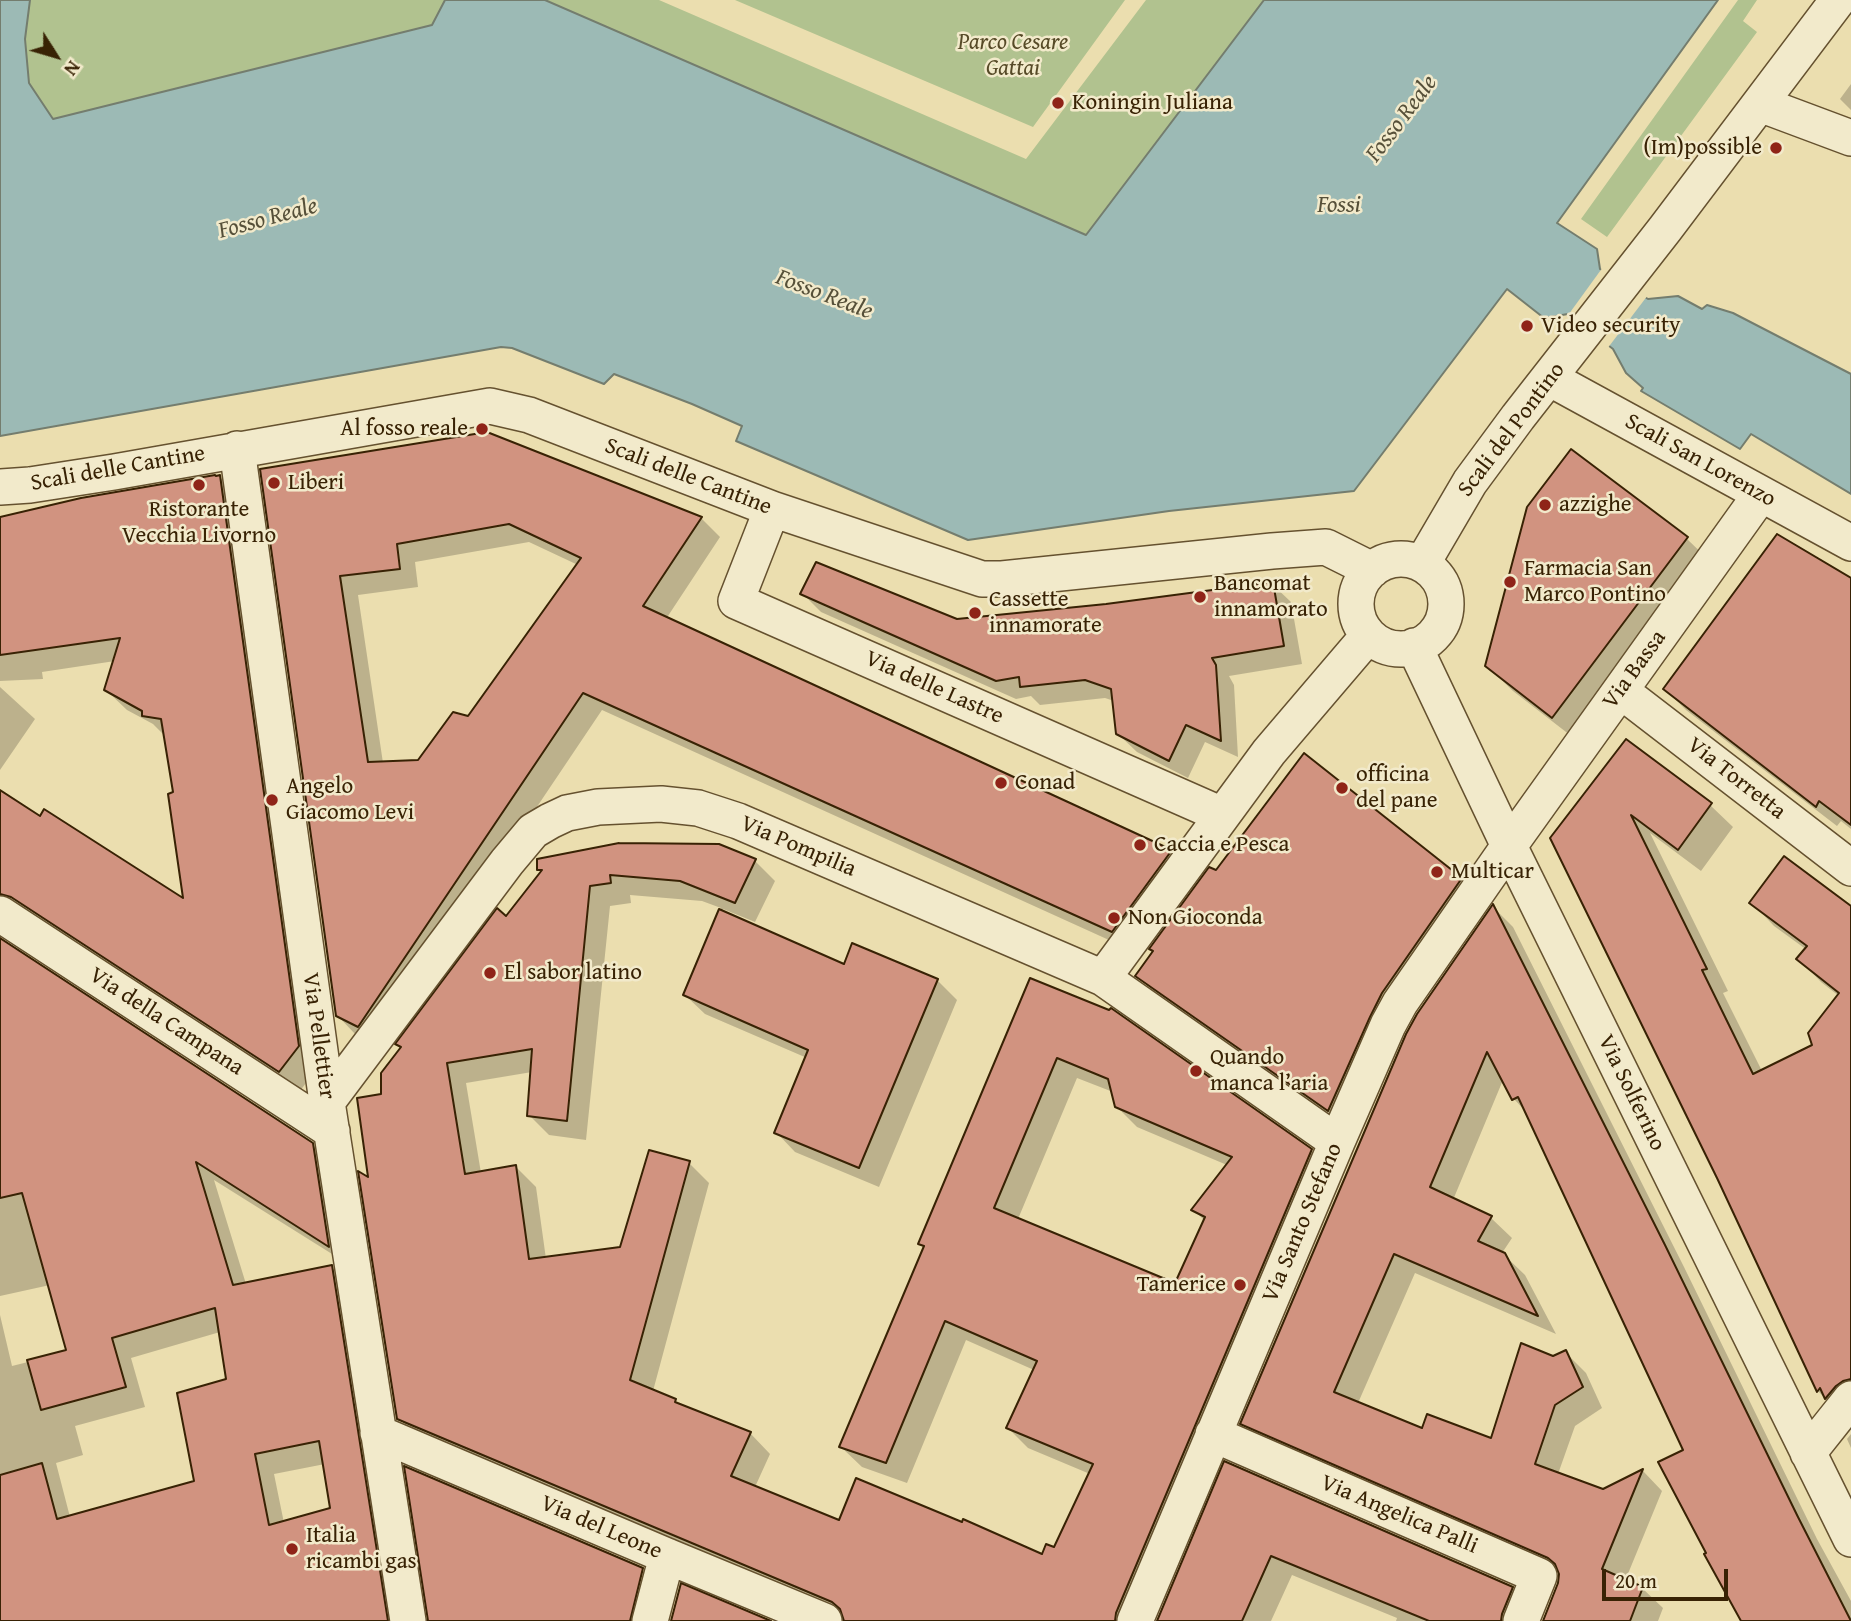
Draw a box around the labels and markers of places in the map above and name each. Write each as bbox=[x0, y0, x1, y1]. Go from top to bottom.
place label: Koningin Juliana bbox=[1072, 89, 1233, 117]
marker: Koningin Juliana bbox=[1050, 95, 1066, 111]
place label: (Im)possible bbox=[1643, 134, 1762, 162]
marker: (Im)possible bbox=[1768, 140, 1784, 156]
place label: Video security bbox=[1541, 312, 1680, 340]
marker: Video security bbox=[1519, 318, 1535, 334]
place label: Al fosso reale bbox=[340, 415, 468, 443]
marker: Al fosso reale bbox=[474, 421, 490, 437]
place label: Liberi bbox=[288, 469, 344, 497]
marker: Liberi bbox=[266, 475, 282, 491]
marker: Ristorante Vecchia Livorno bbox=[191, 477, 207, 493]
place label: azzighe bbox=[1559, 491, 1632, 519]
place label: Ristorante Vecchia Livorno bbox=[122, 496, 276, 550]
marker: azzighe bbox=[1537, 497, 1553, 513]
place label: Farmacia San Marco Pontino bbox=[1524, 555, 1666, 609]
place label: Bancomat innamorato bbox=[1214, 570, 1328, 624]
marker: Farmacia San Marco Pontino bbox=[1502, 574, 1518, 590]
place label: Cassette innamorate bbox=[989, 586, 1102, 640]
marker: Bancomat innamorato bbox=[1192, 589, 1208, 605]
marker: Cassette innamorate bbox=[967, 605, 983, 621]
place label: officina del pane bbox=[1356, 761, 1438, 815]
place label: Conad bbox=[1015, 769, 1075, 797]
place label: Angelo Giacomo Levi bbox=[286, 773, 414, 827]
marker: Conad bbox=[993, 775, 1009, 791]
marker: officina del pane bbox=[1334, 780, 1350, 796]
marker: Angelo Giacomo Levi bbox=[264, 792, 280, 808]
place label: Caccia e Pesca bbox=[1154, 831, 1289, 859]
marker: Caccia e Pesca bbox=[1132, 837, 1148, 853]
place label: Multicar bbox=[1451, 858, 1534, 886]
marker: Multicar bbox=[1429, 864, 1445, 880]
place label: Non Gioconda bbox=[1128, 904, 1262, 932]
marker: Non Gioconda bbox=[1106, 910, 1122, 926]
place label: El sabor latino bbox=[504, 959, 642, 987]
marker: El sabor latino bbox=[482, 965, 498, 981]
place label: Quando manca l’aria bbox=[1210, 1044, 1328, 1098]
marker: Quando manca l’aria bbox=[1188, 1063, 1204, 1079]
place label: Tamerice bbox=[1137, 1271, 1226, 1299]
marker: Tamerice bbox=[1232, 1277, 1248, 1293]
place label: Italia ricambi gas bbox=[306, 1522, 417, 1576]
marker: Italia ricambi gas bbox=[284, 1541, 300, 1557]

